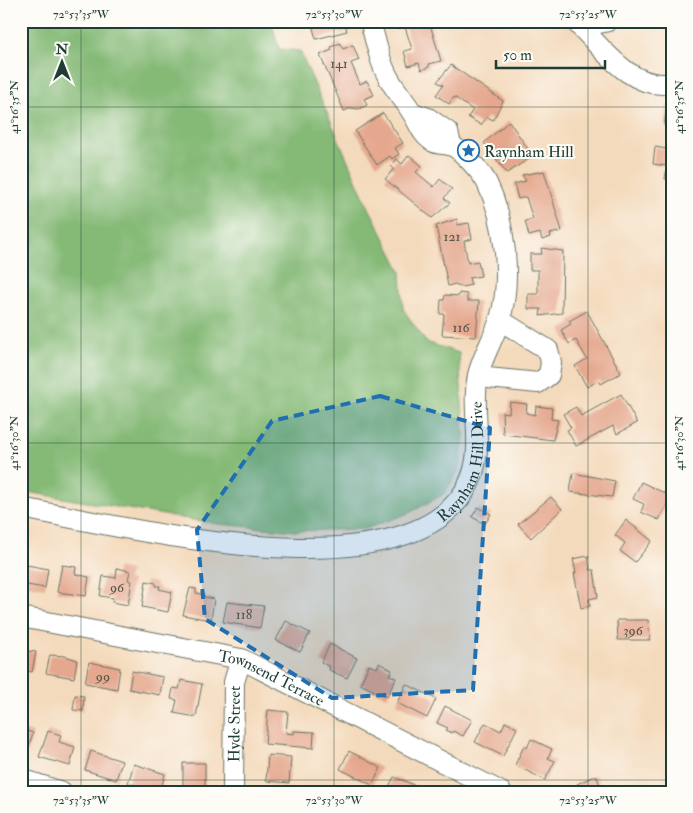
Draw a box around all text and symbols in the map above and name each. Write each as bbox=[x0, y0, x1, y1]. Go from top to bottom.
text: 72°53'35"W bbox=[53, 7, 110, 22]
text: 72°53'30"W bbox=[306, 7, 363, 22]
text: 72°53'25"W bbox=[559, 7, 618, 22]
north arrow bbox=[38, 38, 88, 88]
scale bar bbox=[496, 38, 604, 70]
text: N bbox=[55, 41, 69, 58]
text: 50 m bbox=[503, 46, 532, 65]
house number: 141 bbox=[330, 55, 348, 72]
text: 41°16'35"N bbox=[7, 80, 22, 134]
text: 41°16'35"N bbox=[672, 80, 687, 134]
place icon: Raynham Hill bbox=[456, 139, 480, 163]
place label: Raynham Hill bbox=[484, 142, 573, 162]
house number: 121 bbox=[443, 228, 461, 245]
house number: 116 bbox=[453, 319, 470, 336]
street label: Raynham Hill Drive bbox=[433, 401, 488, 527]
text: 41°16'30"N bbox=[7, 415, 22, 471]
text: 41°16'30"N bbox=[672, 415, 687, 471]
house number: 96 bbox=[109, 579, 125, 596]
house number: 118 bbox=[236, 606, 253, 623]
house number: 396 bbox=[623, 622, 644, 639]
street label: Townsend Terrace bbox=[217, 646, 328, 711]
house number: 99 bbox=[95, 668, 110, 685]
street label: Hyde Street bbox=[224, 686, 245, 762]
text: 72°53'35"W bbox=[53, 793, 110, 808]
text: 72°53'30"W bbox=[306, 793, 363, 808]
text: 72°53'25"W bbox=[559, 793, 618, 808]

